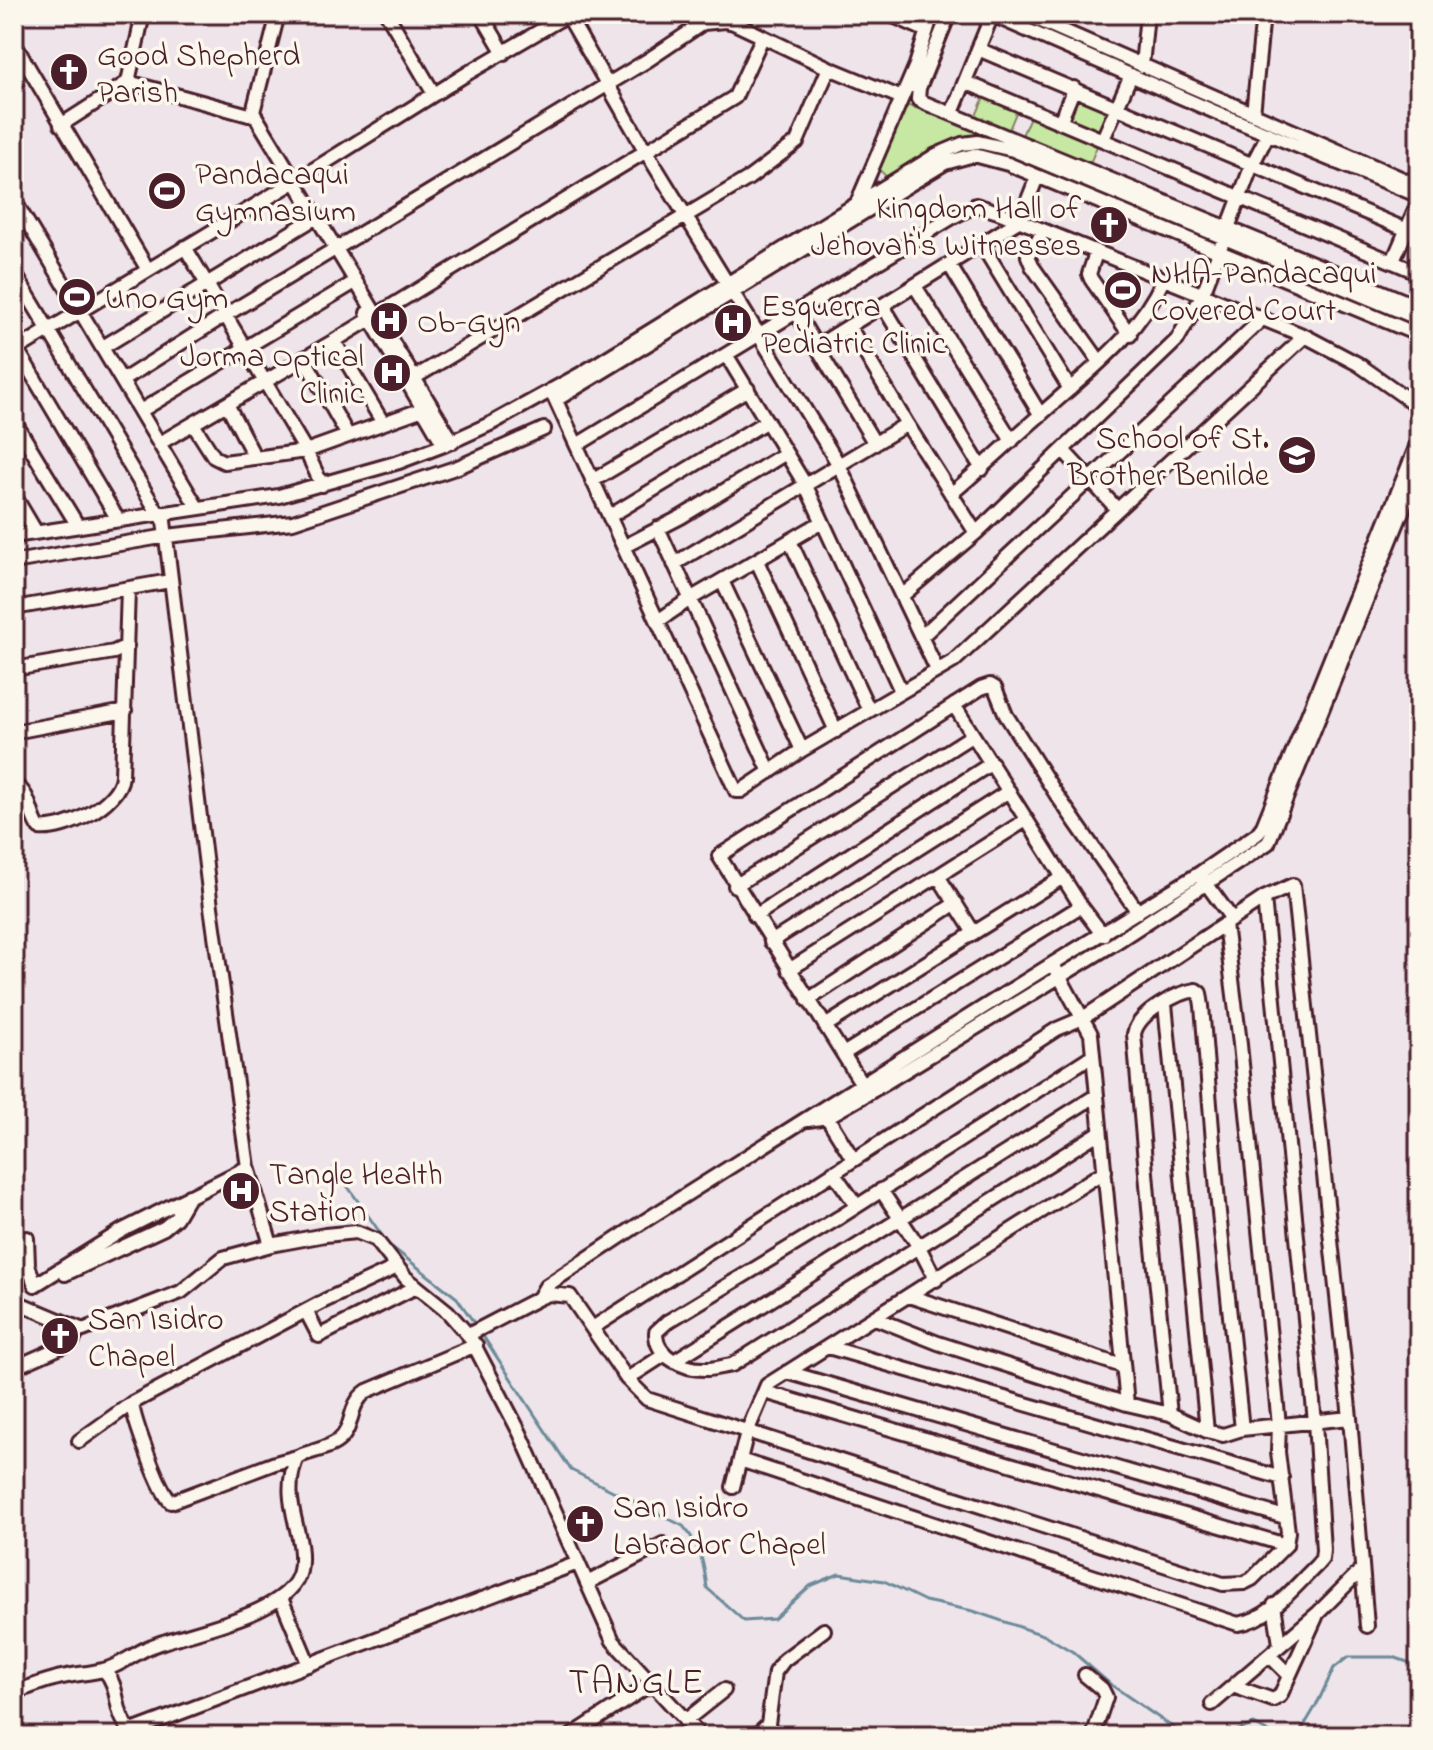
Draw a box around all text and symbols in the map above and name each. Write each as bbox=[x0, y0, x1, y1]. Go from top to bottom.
place label: Good Shepherd Parish bbox=[97, 34, 300, 118]
church icon: Good Shepherd Parish bbox=[48, 51, 90, 93]
place label: Pandacaqui Gymnasium bbox=[195, 153, 356, 237]
sports icon: Pandacaqui Gymnasium bbox=[146, 170, 188, 212]
place label: Kingdom Hall of Jehovah's Witnesses bbox=[811, 187, 1081, 271]
church icon: Kingdom Hall of Jehovah's Witnesses bbox=[1088, 204, 1130, 246]
place label: NHA-Pandacaqui Covered Court bbox=[1151, 252, 1377, 336]
sports icon: NHA-Pandacaqui Covered Court bbox=[1102, 269, 1144, 311]
sports icon: Uno Gym bbox=[56, 276, 98, 318]
place label: Uno Gym bbox=[105, 277, 228, 324]
place label: Esguerra Pediatric Clinic bbox=[761, 285, 947, 369]
hospital icon: Ob-Gyn bbox=[368, 300, 410, 342]
place label: Ob-Gyn bbox=[417, 301, 521, 348]
hospital icon: Esguerra Pediatric Clinic bbox=[712, 302, 754, 344]
place label: Jorma Optical Clinic bbox=[180, 335, 365, 419]
hospital icon: Jorma Optical Clinic bbox=[371, 352, 413, 394]
place label: School of St. Brother Benilde bbox=[1067, 417, 1270, 501]
school or university icon: School of St. Brother Benilde bbox=[1276, 434, 1318, 476]
place label: Tangle Health Station bbox=[269, 1153, 443, 1237]
hospital icon: Tangle Health Station bbox=[220, 1170, 262, 1212]
place label: San Isidro Chapel bbox=[88, 1298, 224, 1382]
church icon: San Isidro Chapel bbox=[39, 1315, 81, 1357]
place label: San Isidro Labrador Chapel bbox=[613, 1486, 826, 1570]
church icon: San Isidro Labrador Chapel bbox=[564, 1503, 606, 1545]
district label: TANGLE bbox=[569, 1658, 705, 1711]

